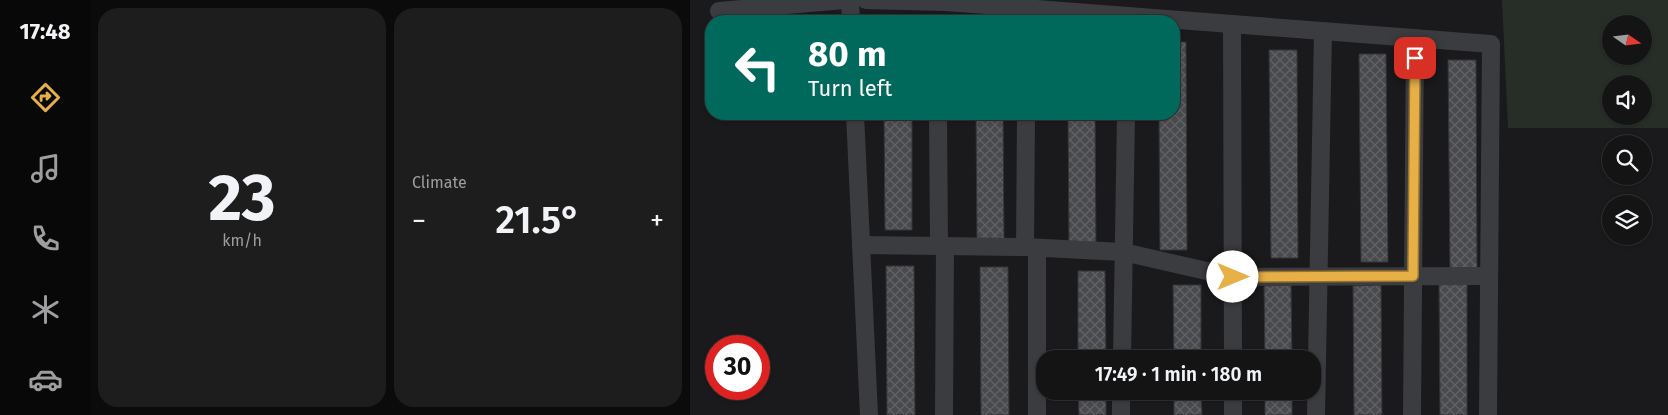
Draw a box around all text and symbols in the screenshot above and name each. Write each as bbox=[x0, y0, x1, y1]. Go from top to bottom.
north arrow bbox=[1602, 15, 1652, 65]
map controls bbox=[1602, 15, 1652, 245]
text: 17:48 bbox=[20, 18, 70, 45]
text: 80 m bbox=[808, 33, 887, 75]
icon: left bbox=[725, 35, 790, 100]
pin bbox=[1394, 37, 1436, 79]
icon: arrive bbox=[1401, 44, 1429, 72]
text: Turn left bbox=[808, 75, 892, 102]
button: sound bbox=[1602, 75, 1652, 125]
icon: directions bbox=[28, 80, 63, 115]
button: search bbox=[1602, 135, 1652, 185]
icon: music bbox=[28, 151, 63, 186]
text: 23 bbox=[208, 159, 276, 237]
text: Climate bbox=[412, 173, 467, 192]
button: layers bbox=[1602, 195, 1652, 245]
text: 21.5° bbox=[496, 197, 580, 243]
text: − bbox=[412, 204, 426, 237]
text: + bbox=[650, 204, 664, 237]
icon: phone bbox=[28, 221, 63, 256]
text: km/h bbox=[222, 231, 262, 250]
position arrow bbox=[1206, 250, 1258, 302]
icon: climate bbox=[28, 292, 63, 327]
speed limit sign: 30 bbox=[705, 335, 770, 400]
icon: car bbox=[28, 362, 63, 397]
text: 17:49 · 1 min · 180 m bbox=[1095, 363, 1262, 386]

